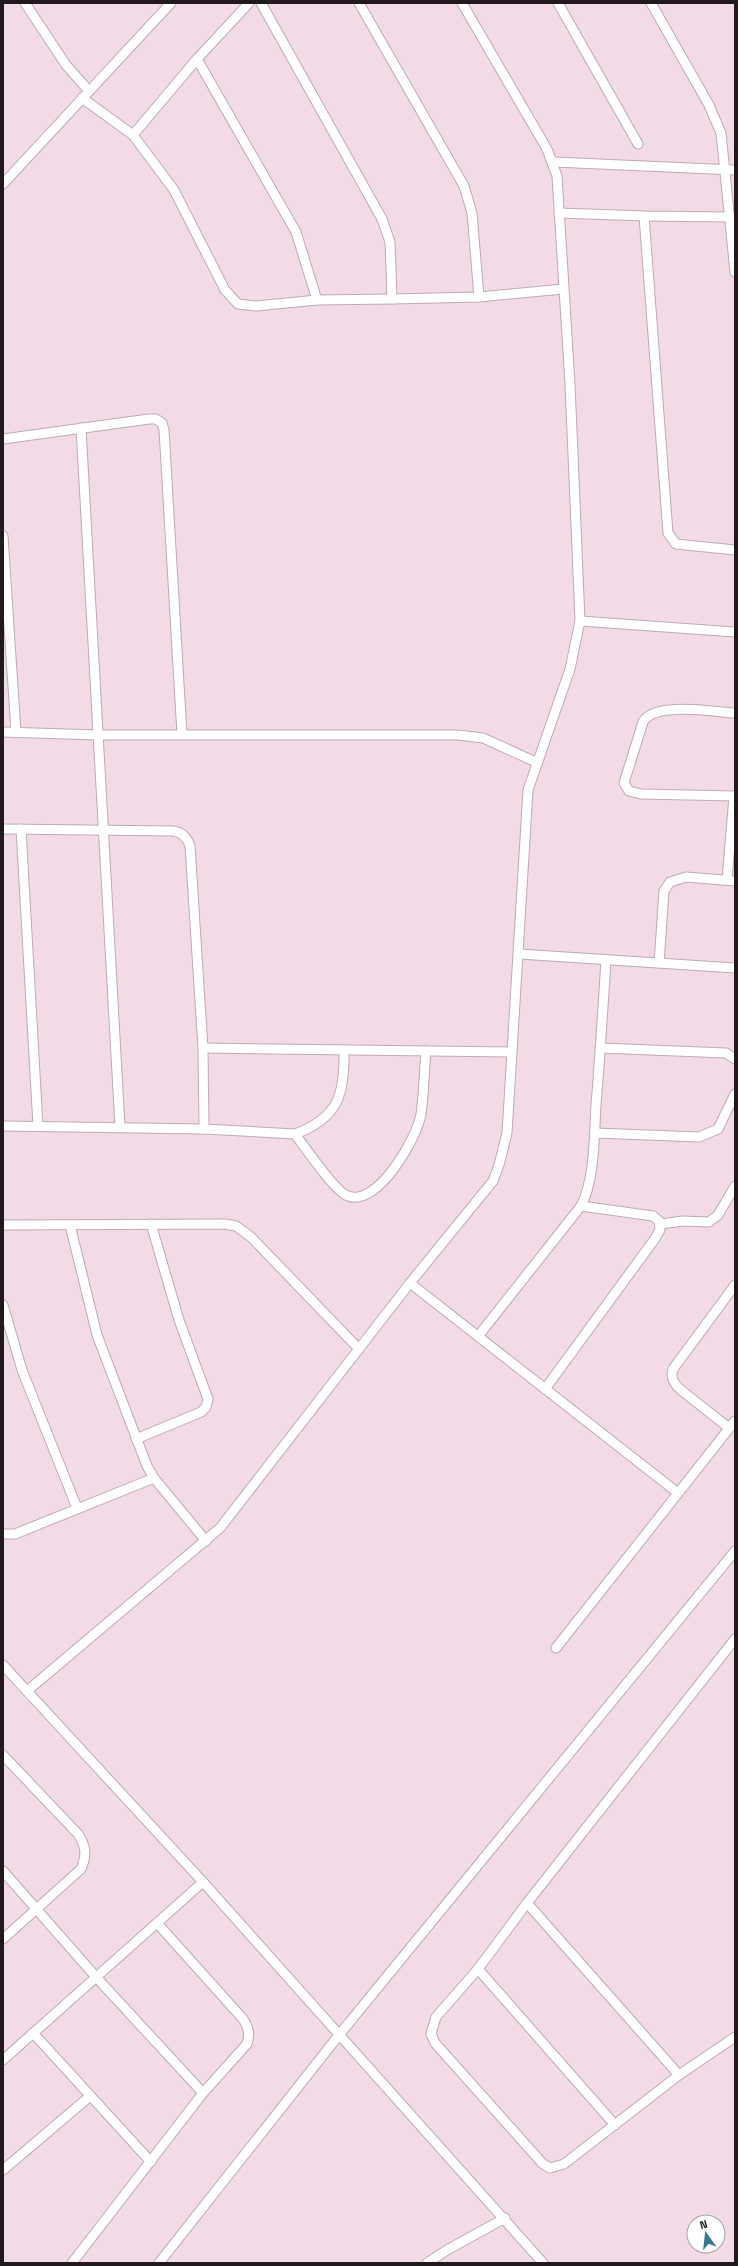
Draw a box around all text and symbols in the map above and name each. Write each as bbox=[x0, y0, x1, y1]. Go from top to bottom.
north arrow bbox=[686, 2214, 726, 2254]
text: N bbox=[698, 2217, 709, 2232]

